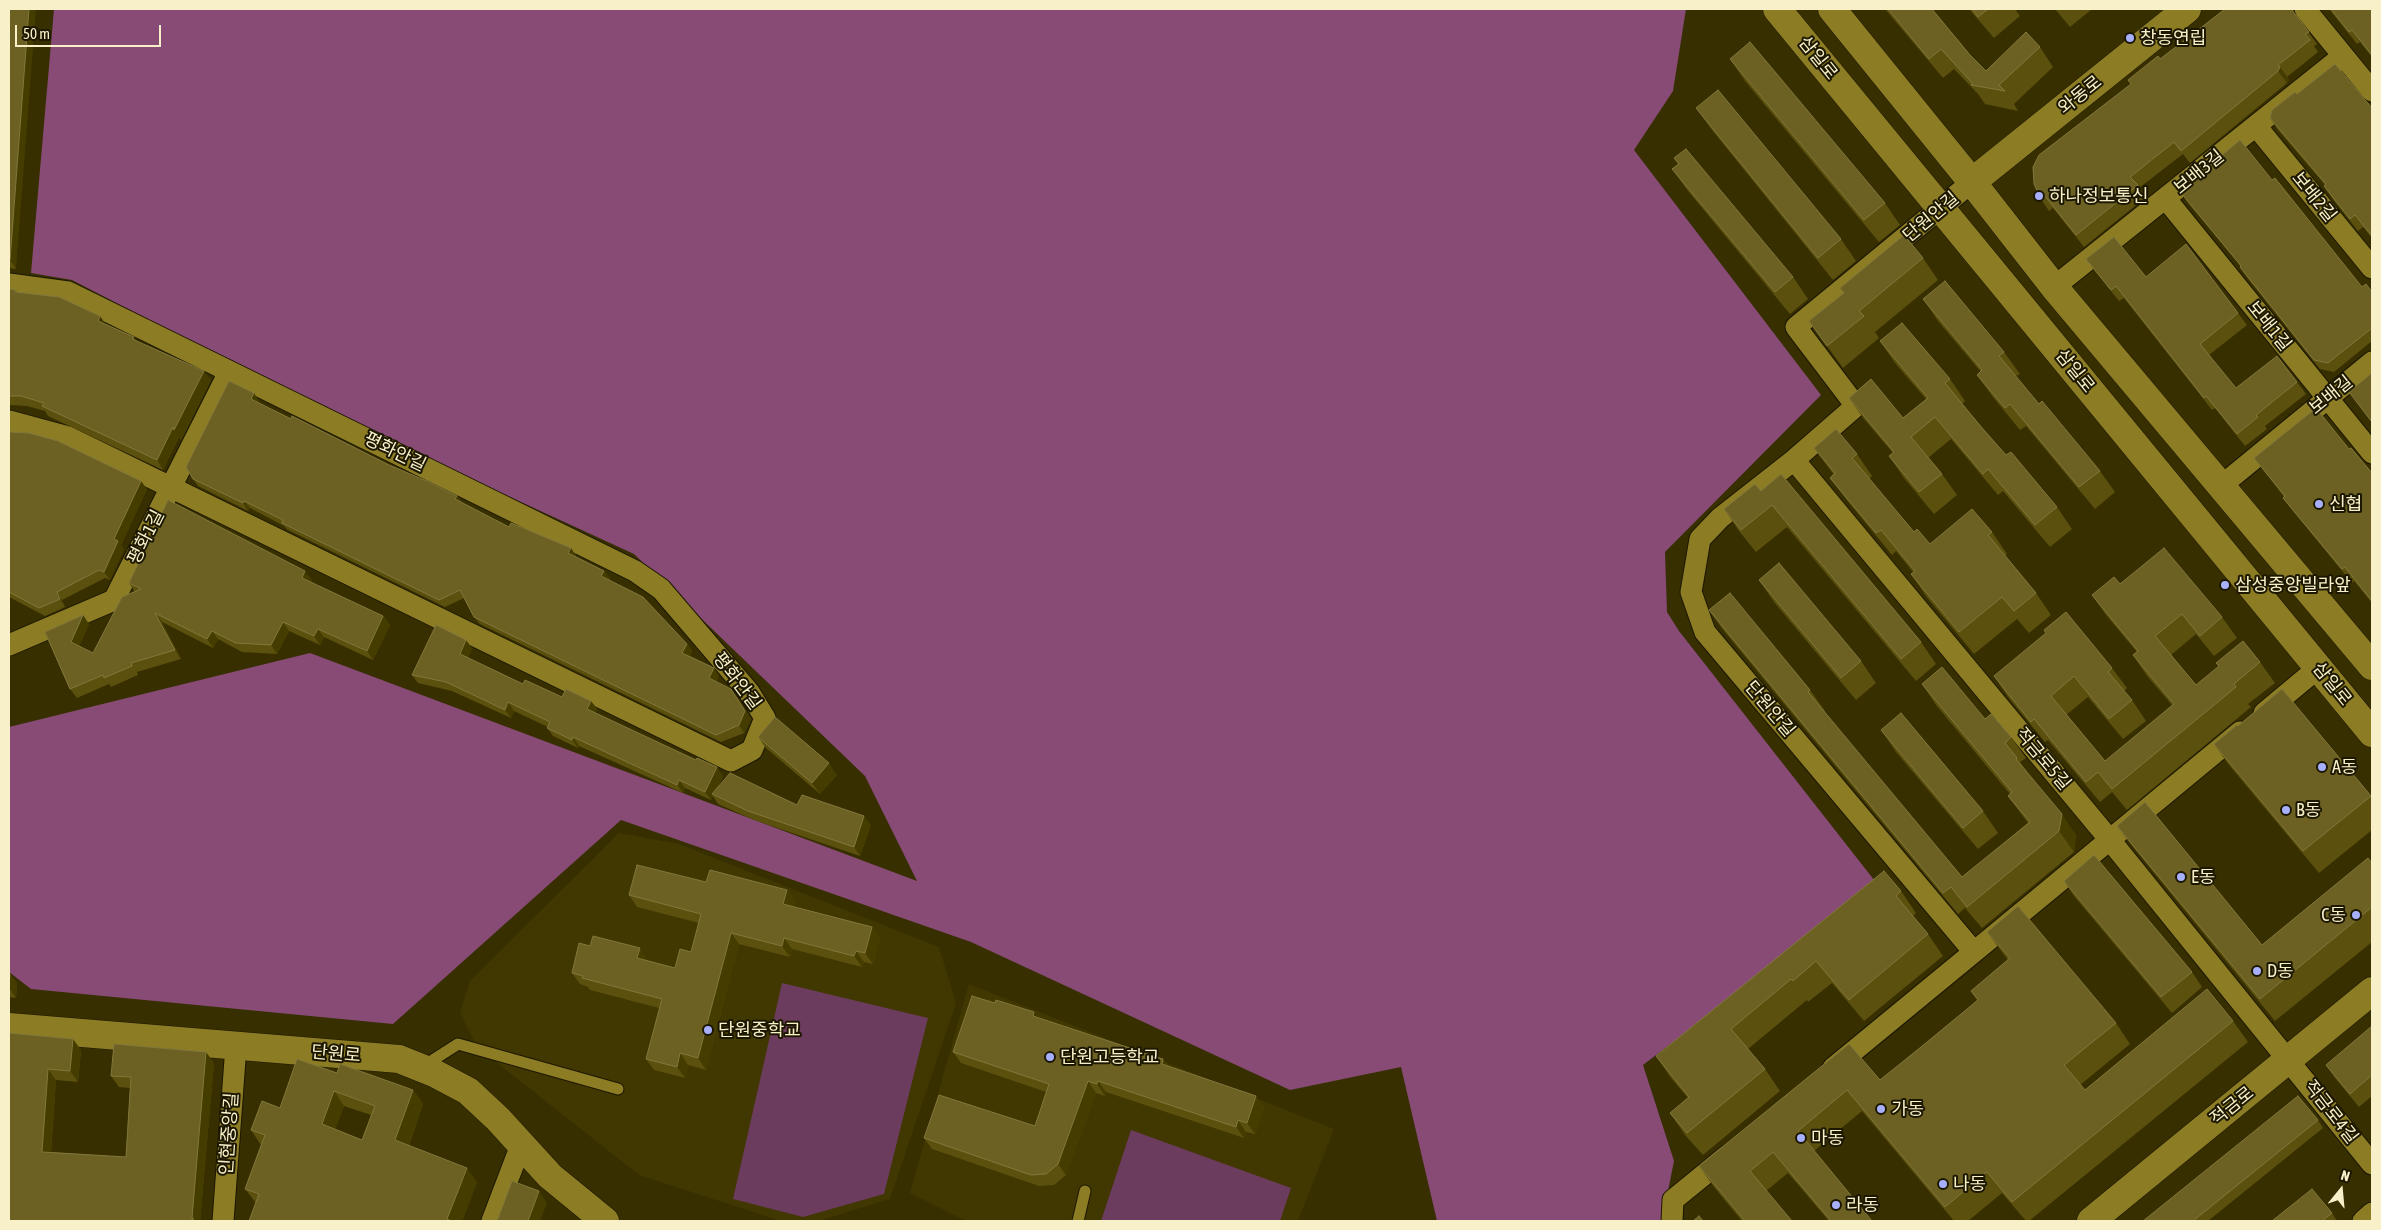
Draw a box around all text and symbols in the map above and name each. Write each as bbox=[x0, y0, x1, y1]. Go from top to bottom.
scale bar bbox=[18, 15, 164, 47]
text: 50 m bbox=[23, 25, 50, 42]
place label: 창동연립 bbox=[2140, 27, 2206, 49]
street label: 삼일로 bbox=[1794, 32, 1842, 84]
marker: 창동연립 bbox=[2124, 32, 2136, 44]
street label: 와동로 bbox=[2054, 71, 2106, 119]
street label: 보배3길 bbox=[2170, 145, 2228, 199]
street label: 보배2길 bbox=[2287, 168, 2341, 226]
place label: 하나정보통신 bbox=[2049, 185, 2148, 207]
street label: 단원안길 bbox=[1899, 187, 1963, 247]
marker: 하나정보통신 bbox=[2033, 190, 2045, 202]
street label: 보배1길 bbox=[2242, 297, 2296, 355]
street label: 삼일로 bbox=[2051, 345, 2099, 397]
street label: 보배길 bbox=[2305, 371, 2357, 419]
street label: 평화안길 bbox=[360, 428, 430, 476]
place label: 신협 bbox=[2329, 493, 2362, 515]
marker: 신협 bbox=[2313, 498, 2325, 510]
street label: 평화1길 bbox=[123, 506, 169, 568]
place label: 삼성중앙빌라앞 bbox=[2235, 574, 2351, 596]
marker: 삼성중앙빌라앞 bbox=[2219, 579, 2231, 591]
street label: 평화안길 bbox=[708, 648, 766, 714]
street label: 삼일로 bbox=[2308, 658, 2356, 710]
street label: 단원안길 bbox=[1740, 677, 1800, 741]
street label: 적금로5길 bbox=[2011, 723, 2075, 795]
place label: A동 bbox=[2332, 756, 2357, 778]
marker: A동 bbox=[2316, 761, 2328, 773]
place label: B동 bbox=[2296, 799, 2321, 821]
marker: B동 bbox=[2280, 804, 2292, 816]
place label: E동 bbox=[2191, 866, 2215, 888]
marker: E동 bbox=[2175, 871, 2187, 883]
place label: C동 bbox=[2321, 904, 2346, 926]
marker: C동 bbox=[2350, 909, 2362, 921]
place label: D동 bbox=[2267, 960, 2294, 982]
marker: D동 bbox=[2251, 965, 2263, 977]
place label: 단원중학교 bbox=[718, 1019, 801, 1041]
marker: 단원중학교 bbox=[702, 1024, 714, 1036]
street label: 단원로 bbox=[310, 1041, 362, 1067]
place label: 단원고등학교 bbox=[1060, 1046, 1159, 1068]
marker: 단원고등학교 bbox=[1044, 1051, 1056, 1063]
street label: 적금로4길 bbox=[2299, 1076, 2363, 1148]
street label: 적금로 bbox=[2206, 1082, 2258, 1130]
street label: 인현중앙길 bbox=[215, 1092, 243, 1176]
place label: 가동 bbox=[1891, 1098, 1924, 1120]
marker: 가동 bbox=[1875, 1103, 1887, 1115]
place label: 마동 bbox=[1811, 1127, 1844, 1149]
marker: 마동 bbox=[1795, 1132, 1807, 1144]
north arrow bbox=[2316, 1165, 2366, 1215]
text: N bbox=[2339, 1167, 2352, 1185]
place label: 나동 bbox=[1953, 1173, 1986, 1195]
marker: 나동 bbox=[1937, 1178, 1949, 1190]
place label: 라동 bbox=[1846, 1194, 1879, 1216]
marker: 라동 bbox=[1830, 1199, 1842, 1211]

